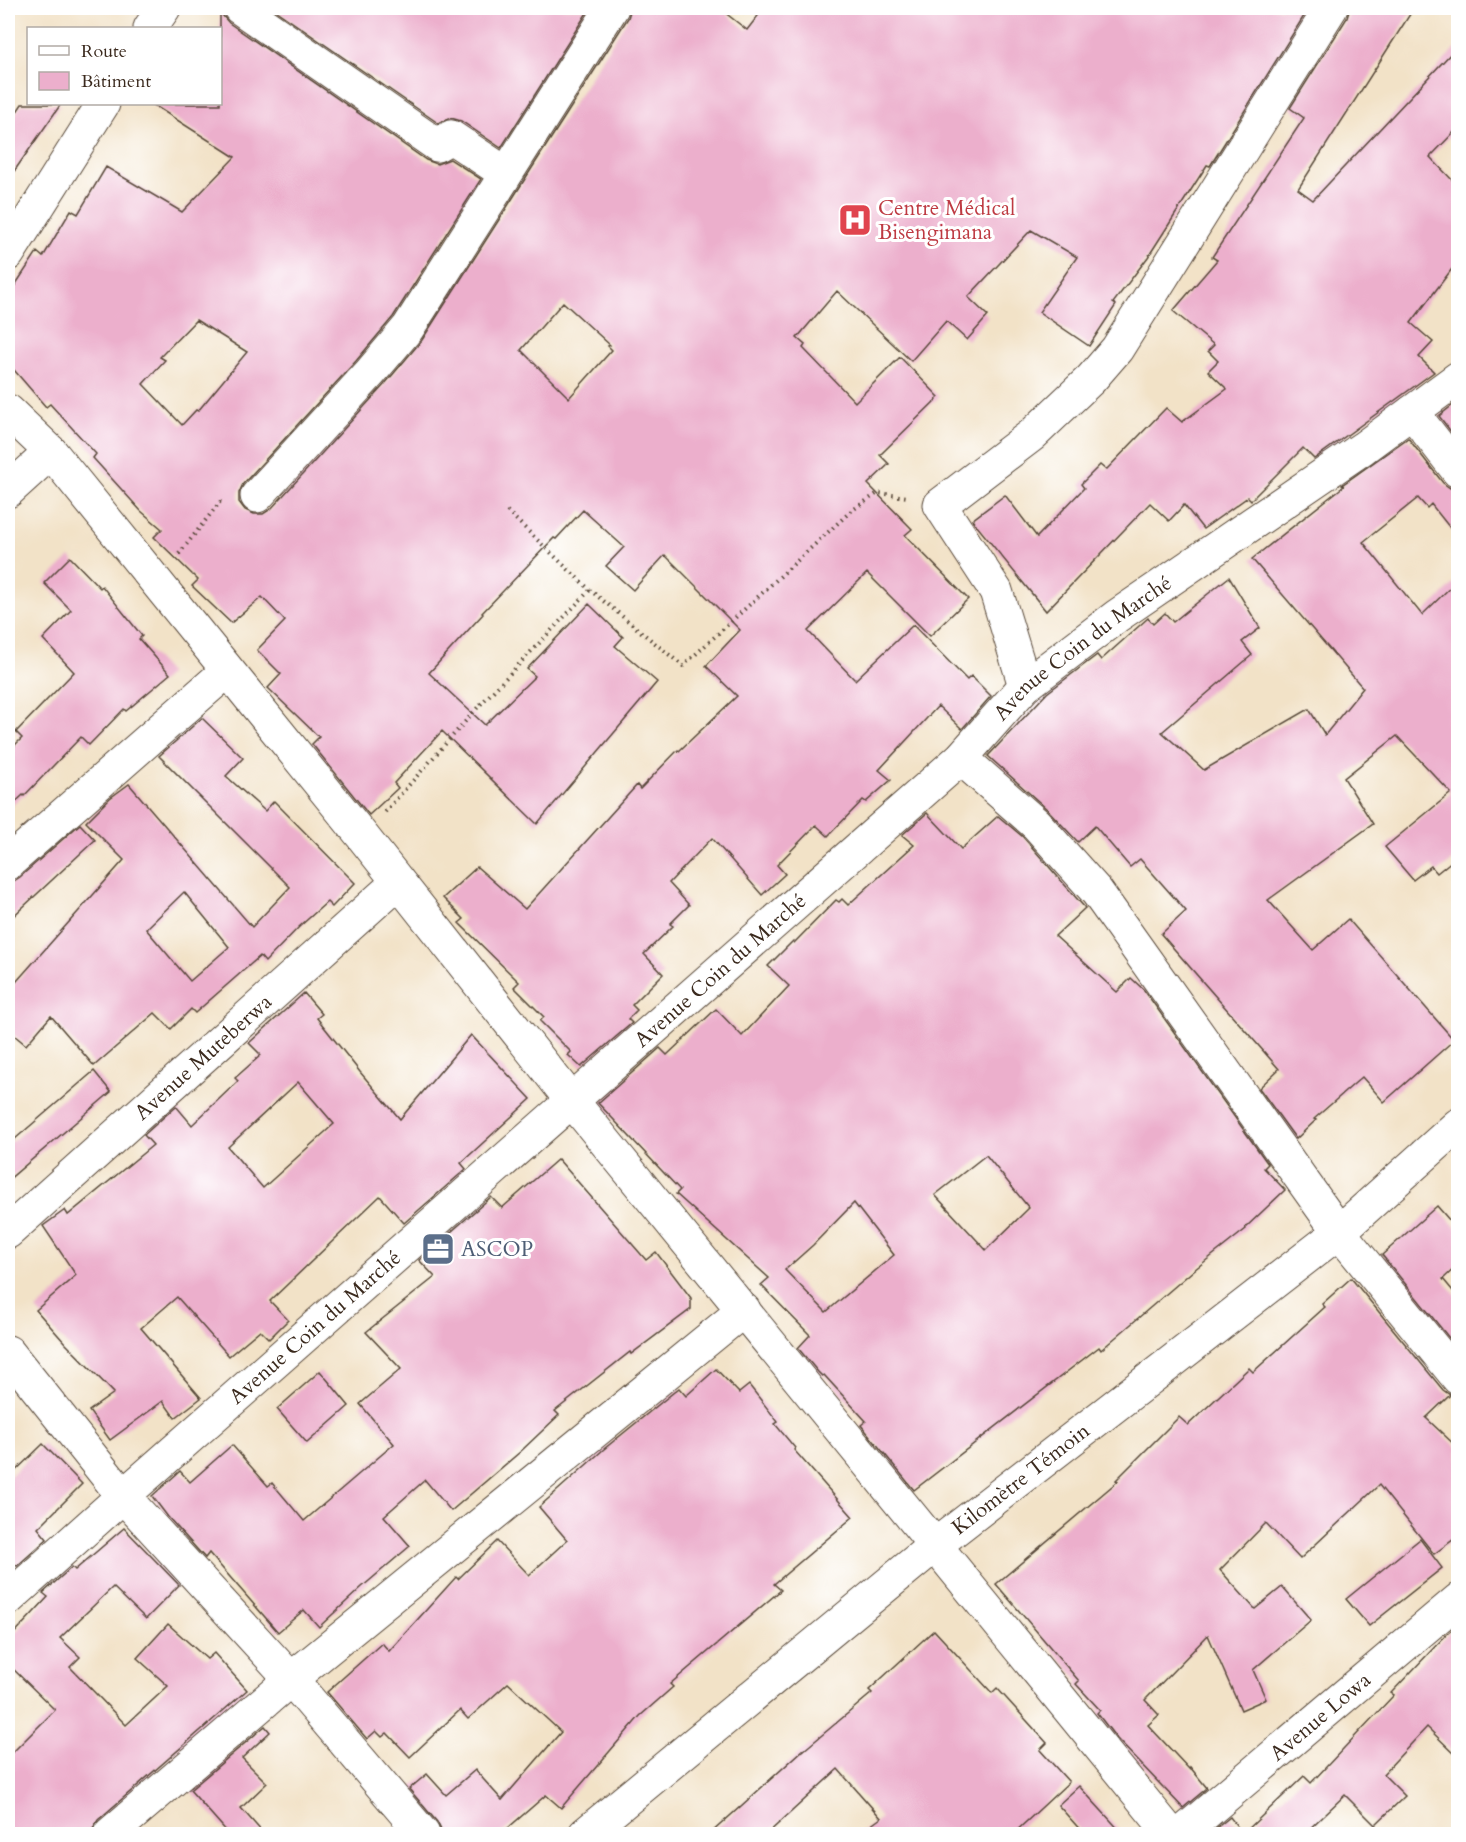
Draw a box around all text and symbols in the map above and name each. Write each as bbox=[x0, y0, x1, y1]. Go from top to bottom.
legend bbox=[27, 27, 222, 105]
text: Route bbox=[81, 39, 127, 64]
text: Bâtiment bbox=[81, 69, 151, 94]
place label: Centre Médical Bisengimana bbox=[878, 194, 1015, 247]
hospital icon: Centre Médical Bisengimana bbox=[837, 202, 873, 238]
street label: Avenue Coin du Marché bbox=[987, 569, 1178, 727]
street label: Avenue Coin du Marché bbox=[628, 887, 813, 1054]
street label: Avenue Muteberwa bbox=[128, 988, 278, 1127]
office icon: ASCOP bbox=[420, 1231, 456, 1267]
place label: ASCOP bbox=[461, 1235, 533, 1264]
street label: Avenue Coin du Marché bbox=[223, 1244, 407, 1411]
street label: Kilomètre Témoin bbox=[946, 1417, 1096, 1542]
street label: Avenue Lowa bbox=[1264, 1666, 1377, 1768]

